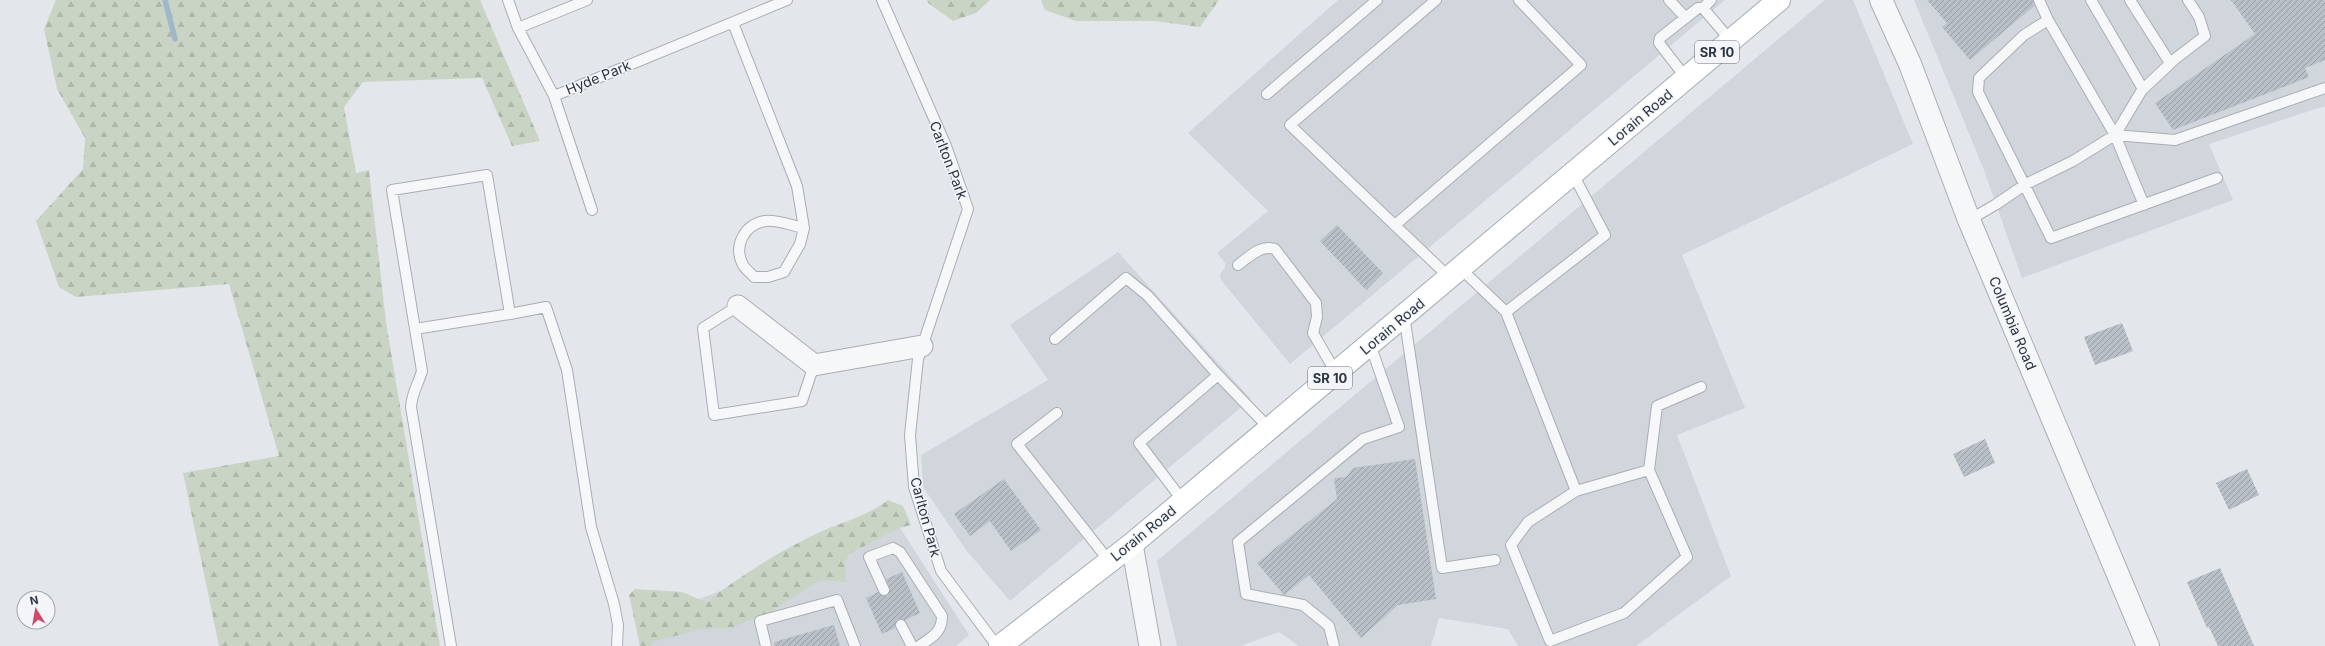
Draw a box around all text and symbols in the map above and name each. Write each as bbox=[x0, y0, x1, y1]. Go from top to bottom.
road number: SR 10 bbox=[1695, 41, 1739, 63]
street label: Hyde Park bbox=[563, 56, 633, 98]
street label: Lorain Road bbox=[1604, 85, 1676, 149]
street label: Carlton Park bbox=[926, 119, 972, 202]
street label: Columbia Road bbox=[1986, 274, 2040, 372]
street label: Lorain Road bbox=[1356, 294, 1428, 358]
road number: SR 10 bbox=[1308, 367, 1352, 389]
street label: Carlton Park bbox=[907, 475, 945, 559]
street label: Lorain Road bbox=[1107, 502, 1179, 564]
north arrow bbox=[16, 590, 56, 630]
text: N bbox=[29, 593, 40, 608]

